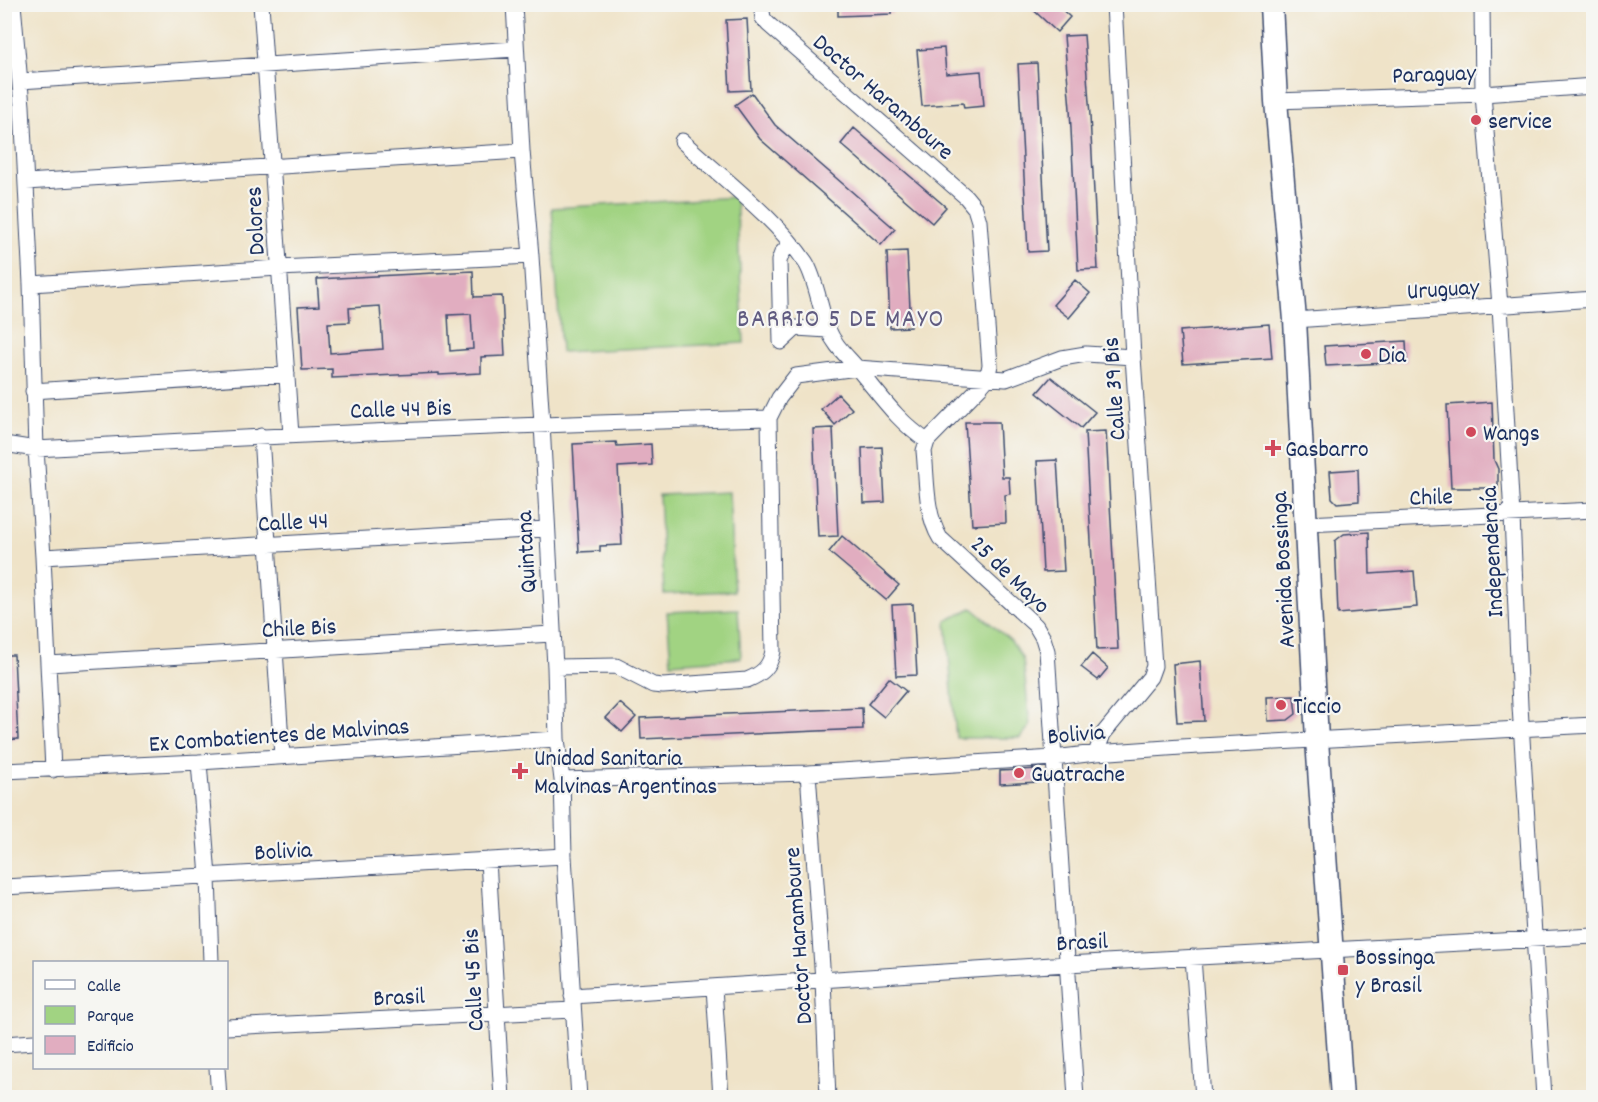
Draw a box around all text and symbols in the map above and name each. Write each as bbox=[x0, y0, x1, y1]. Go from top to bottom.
street label: Doctor Haramboure bbox=[804, 27, 960, 169]
street label: Paraguay bbox=[1391, 57, 1478, 94]
place label: service bbox=[1488, 106, 1552, 140]
marker: service bbox=[1469, 113, 1483, 127]
street label: Dolores bbox=[238, 185, 276, 256]
street label: Uruguay bbox=[1406, 271, 1482, 310]
district label: BARRIO 5 DE MAYO bbox=[737, 302, 945, 339]
street label: Calle 39 Bis bbox=[1095, 336, 1137, 442]
place label: Dia bbox=[1378, 340, 1407, 374]
marker: Dia bbox=[1359, 347, 1373, 361]
street label: Calle 44 Bis bbox=[350, 392, 453, 430]
place label: Wangs bbox=[1483, 418, 1540, 452]
marker: Wangs bbox=[1464, 425, 1478, 439]
place label: Gasbarro bbox=[1285, 434, 1369, 468]
marker: Gasbarro bbox=[1266, 441, 1280, 455]
street label: Chile bbox=[1409, 481, 1453, 517]
street label: Independencía bbox=[1474, 485, 1514, 618]
street label: Avenida Bossinga bbox=[1264, 490, 1306, 649]
street label: Calle 44 bbox=[257, 505, 329, 543]
street label: Quintana bbox=[509, 509, 547, 594]
street label: 25 de Mayo bbox=[961, 529, 1057, 623]
street label: Chile Bis bbox=[261, 611, 337, 649]
place label: Ticcio bbox=[1293, 691, 1341, 725]
marker: Ticcio bbox=[1274, 698, 1288, 712]
street label: Ex Combatientes de Malvinas bbox=[148, 711, 411, 763]
street label: Bolivia bbox=[1046, 716, 1107, 755]
place label: Unidad Sanitaria Malvinas Argentinas bbox=[534, 743, 717, 805]
place label: Guatrache bbox=[1031, 759, 1125, 793]
marker: Unidad Sanitaria Malvinas Argentinas bbox=[511, 762, 529, 780]
marker: Guatrache bbox=[1012, 766, 1026, 780]
street label: Bolivia bbox=[253, 834, 314, 871]
street label: Doctor Haramboure bbox=[777, 846, 823, 1026]
street label: Brasil bbox=[1055, 926, 1109, 962]
street label: Calle 45 Bis bbox=[455, 928, 495, 1032]
place label: Bossinga y Brasil bbox=[1355, 942, 1435, 1004]
legend bbox=[33, 961, 228, 1069]
marker: Bossinga y Brasil bbox=[1336, 963, 1350, 977]
text: Calle bbox=[87, 975, 121, 1000]
street label: Brasil bbox=[372, 981, 426, 1017]
text: Parque bbox=[87, 1005, 134, 1030]
text: Edificio bbox=[87, 1035, 134, 1060]

